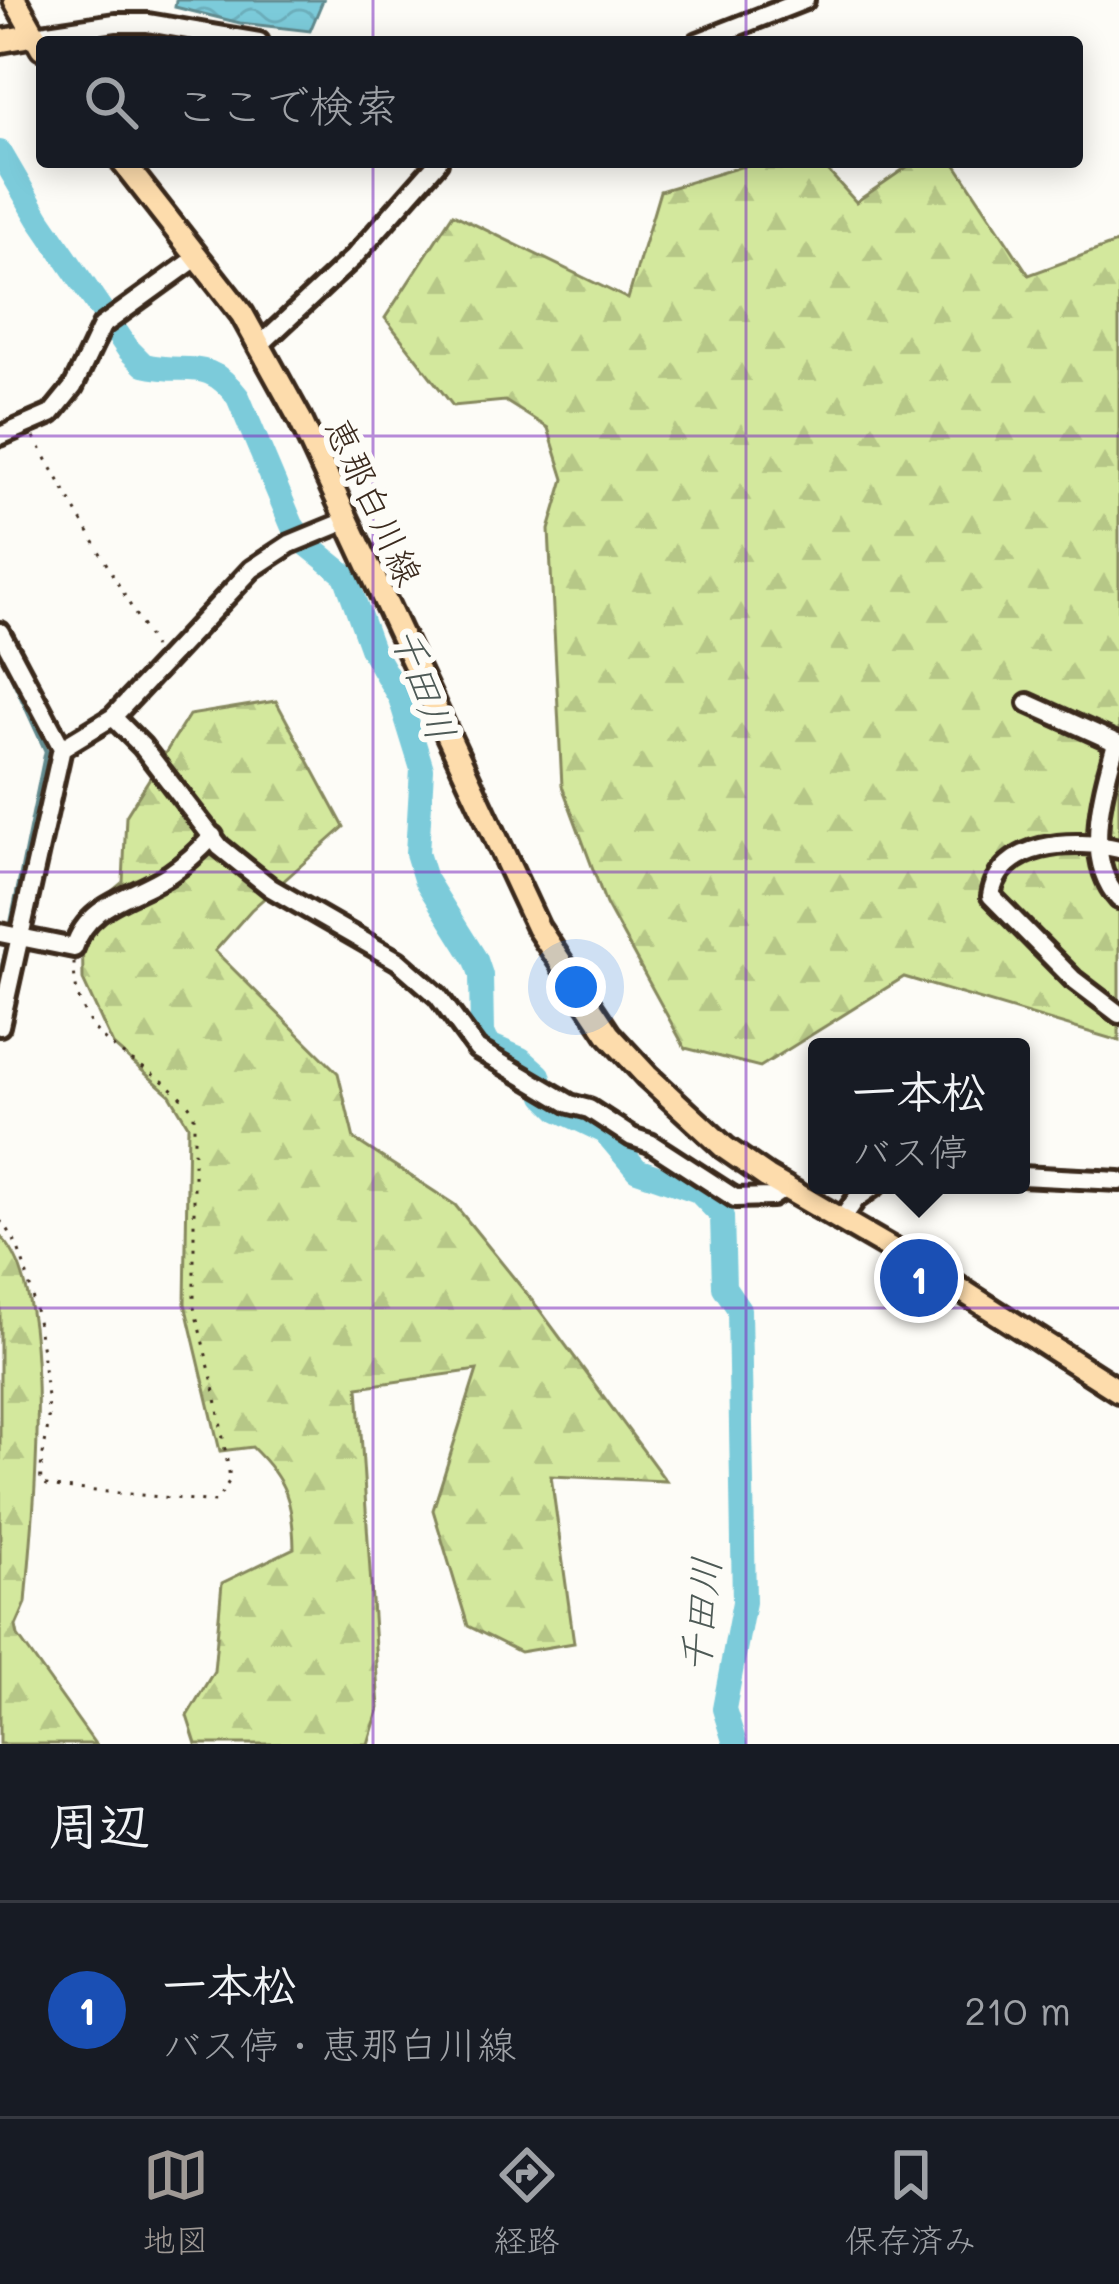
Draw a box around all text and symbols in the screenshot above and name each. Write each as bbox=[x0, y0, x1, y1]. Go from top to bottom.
search box bbox=[36, 36, 1083, 168]
icon: search bbox=[78, 69, 144, 135]
text: ここで検索 bbox=[174, 75, 399, 133]
street label: 恵那白川線 bbox=[316, 409, 434, 593]
water label: 千田川 bbox=[381, 619, 469, 747]
your location bbox=[546, 957, 606, 1017]
popup bbox=[808, 1038, 1030, 1194]
text: 一本松 bbox=[851, 1061, 987, 1119]
text: バス停 bbox=[851, 1125, 969, 1176]
pin: 1 bbox=[880, 1233, 958, 1323]
water label: 千田川 bbox=[668, 1554, 730, 1676]
text: 周辺 bbox=[48, 1790, 150, 1857]
text: 一本松 bbox=[162, 1954, 297, 2012]
text: 1 bbox=[78, 1984, 96, 2035]
text: 210 m bbox=[964, 1984, 1071, 2035]
text: バス停 · 恵那白川線 bbox=[162, 2018, 516, 2069]
tab: 地図 bbox=[143, 2142, 209, 2262]
tab: 経路 bbox=[494, 2142, 560, 2262]
tab: 保存済み bbox=[845, 2142, 977, 2262]

